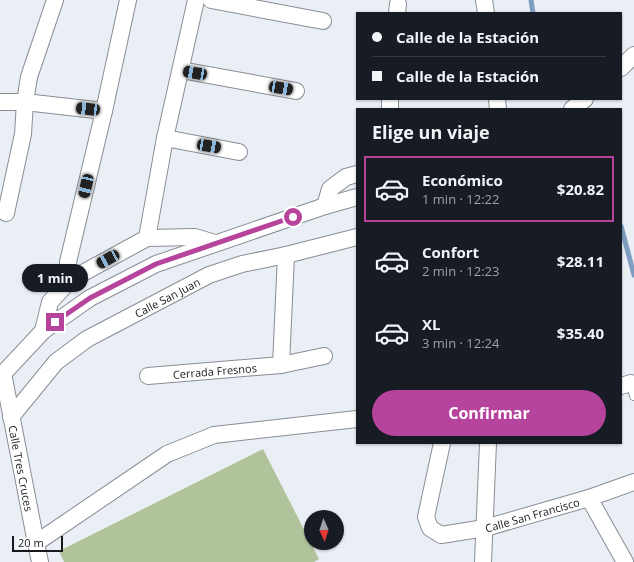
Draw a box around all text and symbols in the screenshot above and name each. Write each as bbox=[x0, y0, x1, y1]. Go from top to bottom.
text: Calle de la Estación bbox=[396, 27, 539, 47]
car bbox=[182, 65, 208, 81]
text: Calle de la Estación bbox=[396, 66, 539, 86]
car bbox=[268, 80, 294, 96]
car bbox=[75, 102, 101, 116]
text: Elige un viaje bbox=[372, 120, 490, 144]
car bbox=[196, 138, 222, 154]
text: Económico bbox=[422, 170, 503, 190]
icon: car bbox=[374, 171, 410, 207]
car bbox=[77, 173, 95, 199]
text: $20.82 bbox=[557, 179, 604, 199]
text: 1 min · 12:22 bbox=[422, 190, 499, 208]
route start bbox=[284, 208, 302, 226]
text: Confort bbox=[422, 242, 479, 262]
icon: car bbox=[374, 243, 410, 279]
car bbox=[95, 248, 121, 270]
text: $28.11 bbox=[557, 251, 604, 271]
text: 2 min · 12:23 bbox=[422, 262, 499, 280]
callout: 1 min bbox=[22, 264, 88, 292]
text: 1 min bbox=[37, 269, 73, 287]
street label: Calle San Juan bbox=[132, 274, 202, 320]
route end bbox=[46, 313, 64, 331]
text: XL bbox=[422, 314, 440, 334]
icon: car bbox=[374, 315, 410, 351]
text: $35.40 bbox=[557, 323, 604, 343]
text: 3 min · 12:24 bbox=[422, 334, 499, 352]
street label: Cerrada Fresnos bbox=[172, 360, 257, 381]
button: Confirmar bbox=[372, 390, 606, 436]
street label: Calle Tres Cruces bbox=[6, 424, 37, 513]
street label: Calle San Francisco bbox=[483, 494, 581, 535]
north arrow bbox=[304, 510, 344, 550]
map controls bbox=[304, 510, 344, 550]
scale bar bbox=[12, 534, 63, 553]
text: 20 m bbox=[18, 535, 44, 550]

